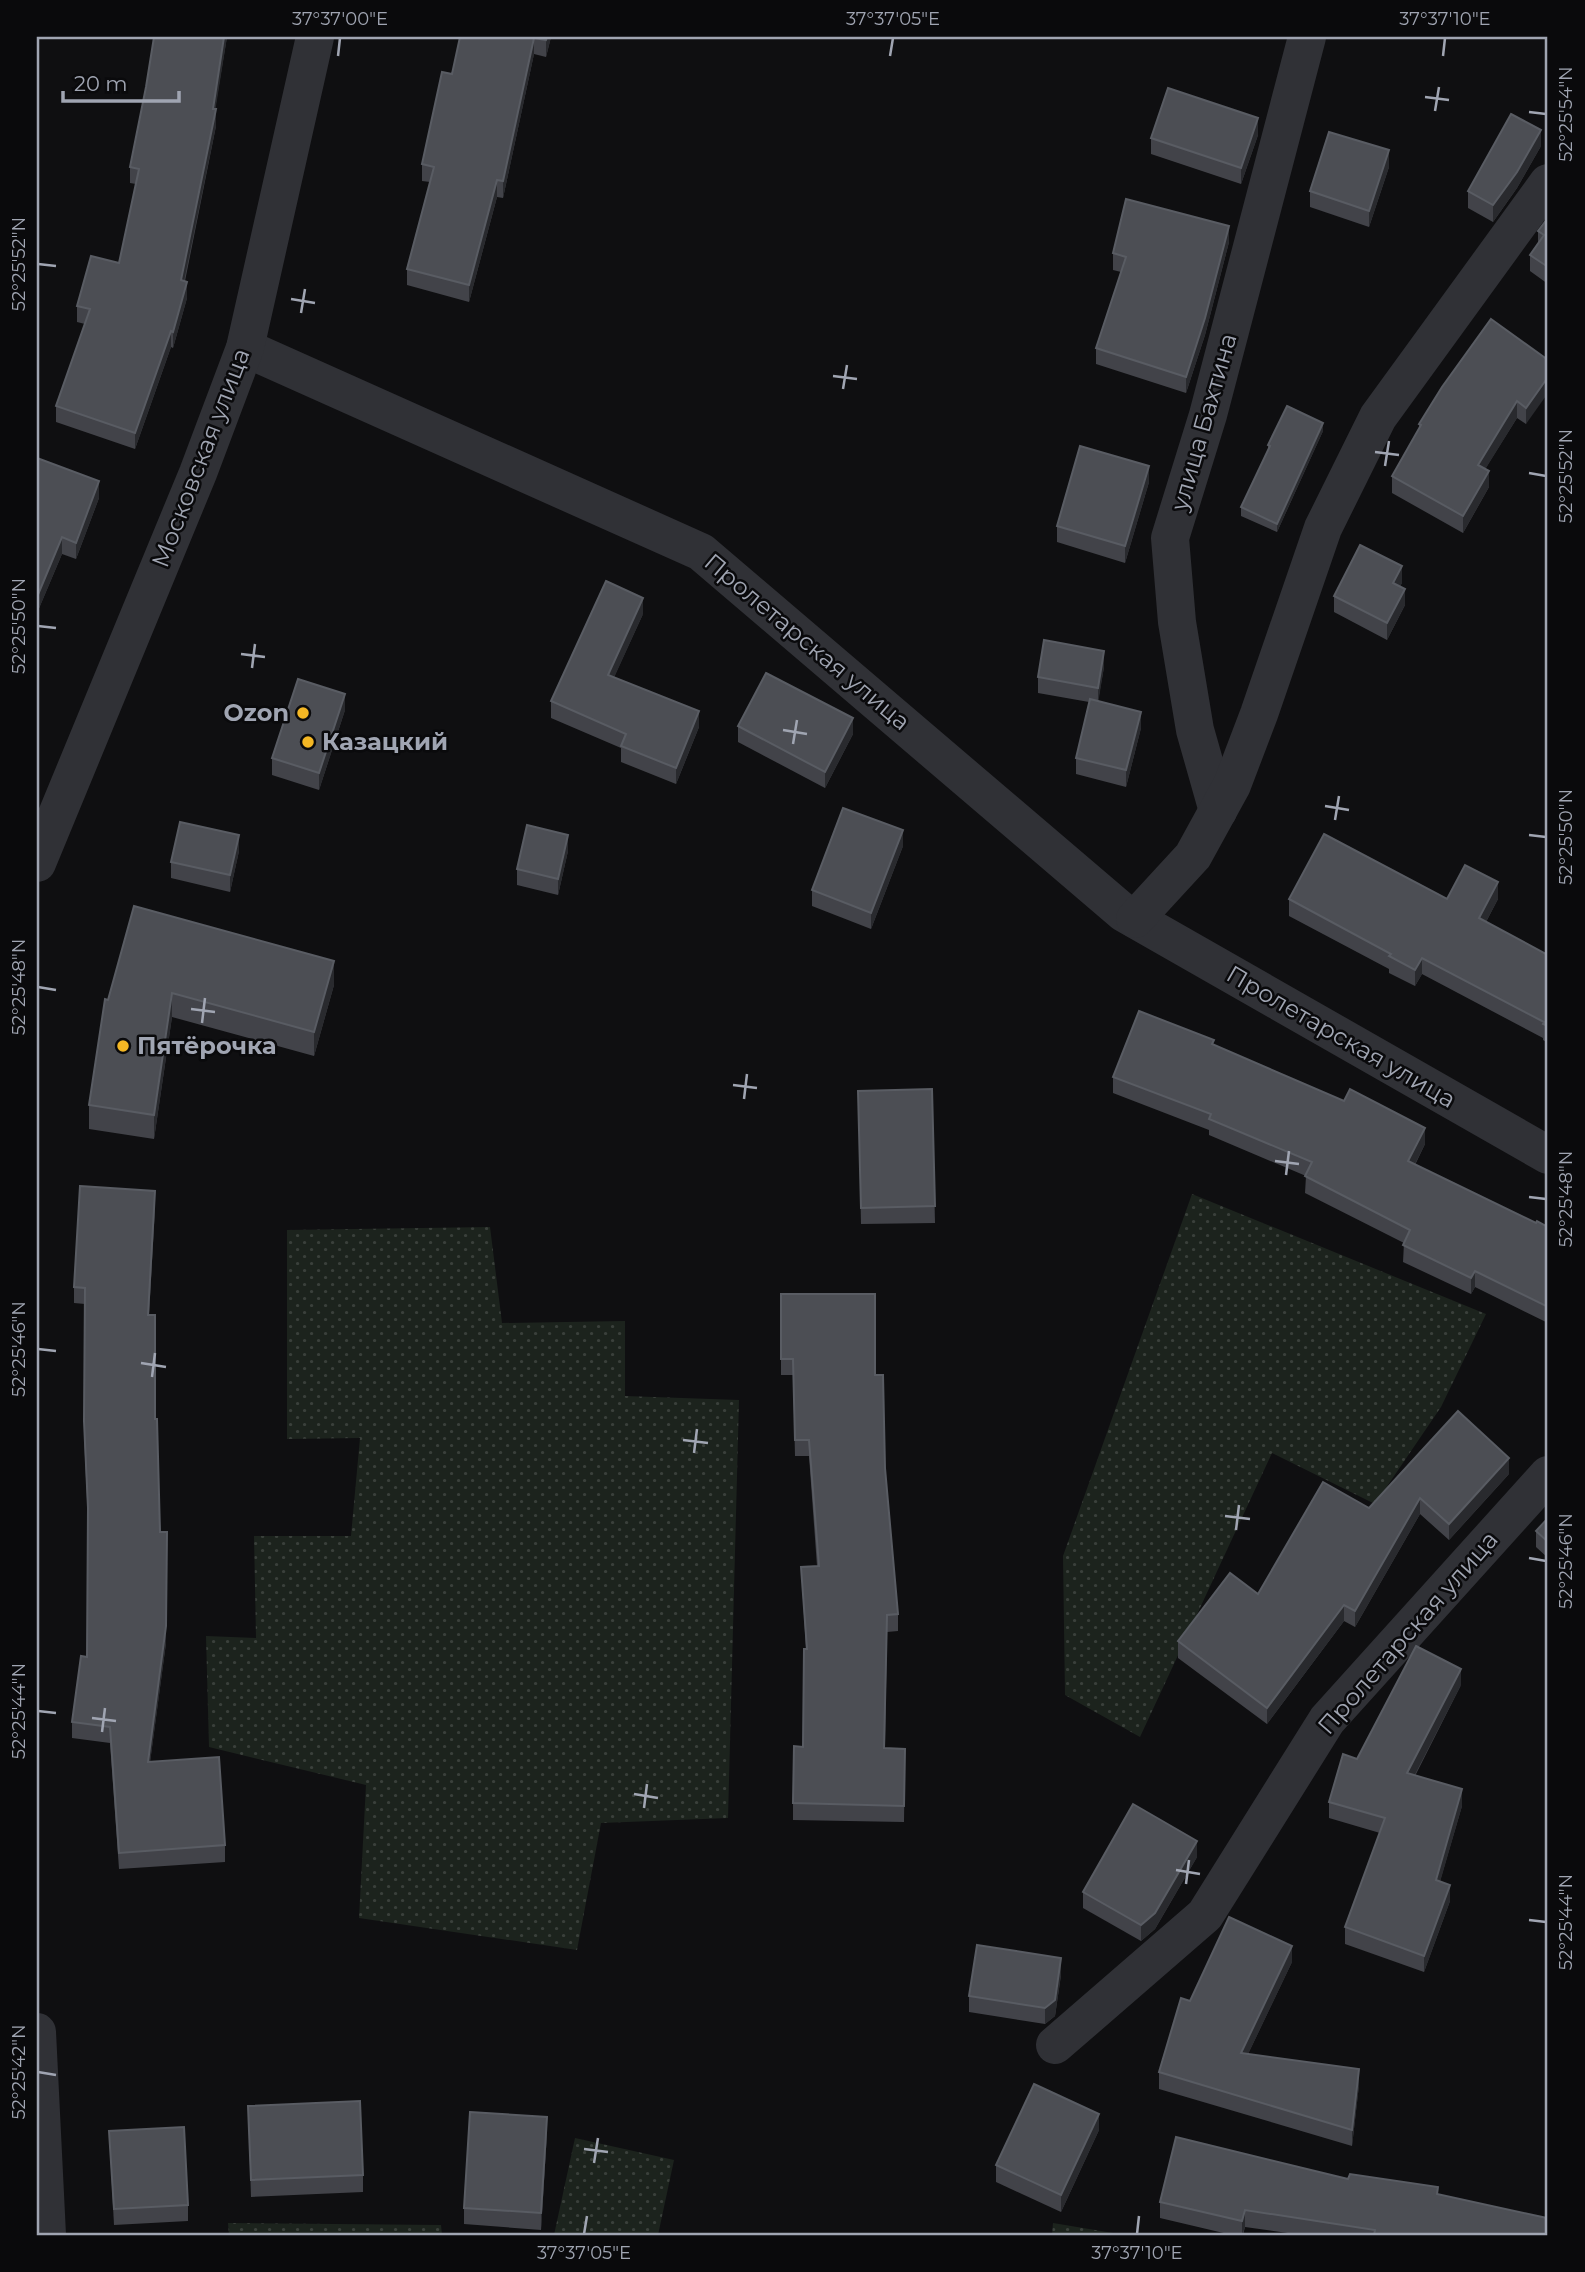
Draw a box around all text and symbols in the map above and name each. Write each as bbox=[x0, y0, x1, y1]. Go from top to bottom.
text: 37°37'00"E bbox=[292, 8, 388, 30]
text: 37°37'05"E bbox=[846, 8, 940, 30]
text: 37°37'10"E bbox=[1399, 8, 1491, 30]
scale bar bbox=[63, 60, 178, 104]
text: 52°25'54"N bbox=[1555, 66, 1577, 162]
text: 20 m bbox=[74, 71, 128, 96]
text: 52°25'52"N bbox=[8, 217, 30, 311]
street label: улица Бахтина bbox=[1164, 330, 1243, 515]
street label: Московская улица bbox=[145, 344, 256, 571]
text: 52°25'52"N bbox=[1555, 429, 1577, 523]
street label: Пролетарская улица bbox=[699, 547, 916, 736]
text: 52°25'50"N bbox=[8, 578, 30, 674]
place label: Ozon bbox=[224, 698, 289, 727]
marker: Ozon bbox=[295, 705, 311, 721]
place label: Казацкий bbox=[322, 727, 448, 756]
marker: Казацкий bbox=[300, 734, 316, 750]
text: 52°25'50"N bbox=[1555, 789, 1577, 885]
text: 52°25'48"N bbox=[8, 939, 30, 1035]
street label: Пролетарская улица bbox=[1222, 959, 1461, 1114]
place label: Пятёрочка bbox=[137, 1031, 277, 1060]
marker: Пятёрочка bbox=[115, 1038, 131, 1054]
text: 52°25'48"N bbox=[1555, 1151, 1577, 1247]
text: 52°25'46"N bbox=[8, 1301, 30, 1397]
text: 52°25'46"N bbox=[1555, 1513, 1577, 1609]
street label: Пролетарская улица bbox=[1311, 1525, 1504, 1740]
text: 52°25'44"N bbox=[8, 1663, 30, 1759]
text: 52°25'44"N bbox=[1555, 1874, 1577, 1970]
text: 52°25'42"N bbox=[8, 2024, 30, 2120]
text: 37°37'05"E bbox=[537, 2242, 631, 2264]
text: 37°37'10"E bbox=[1091, 2242, 1183, 2264]

